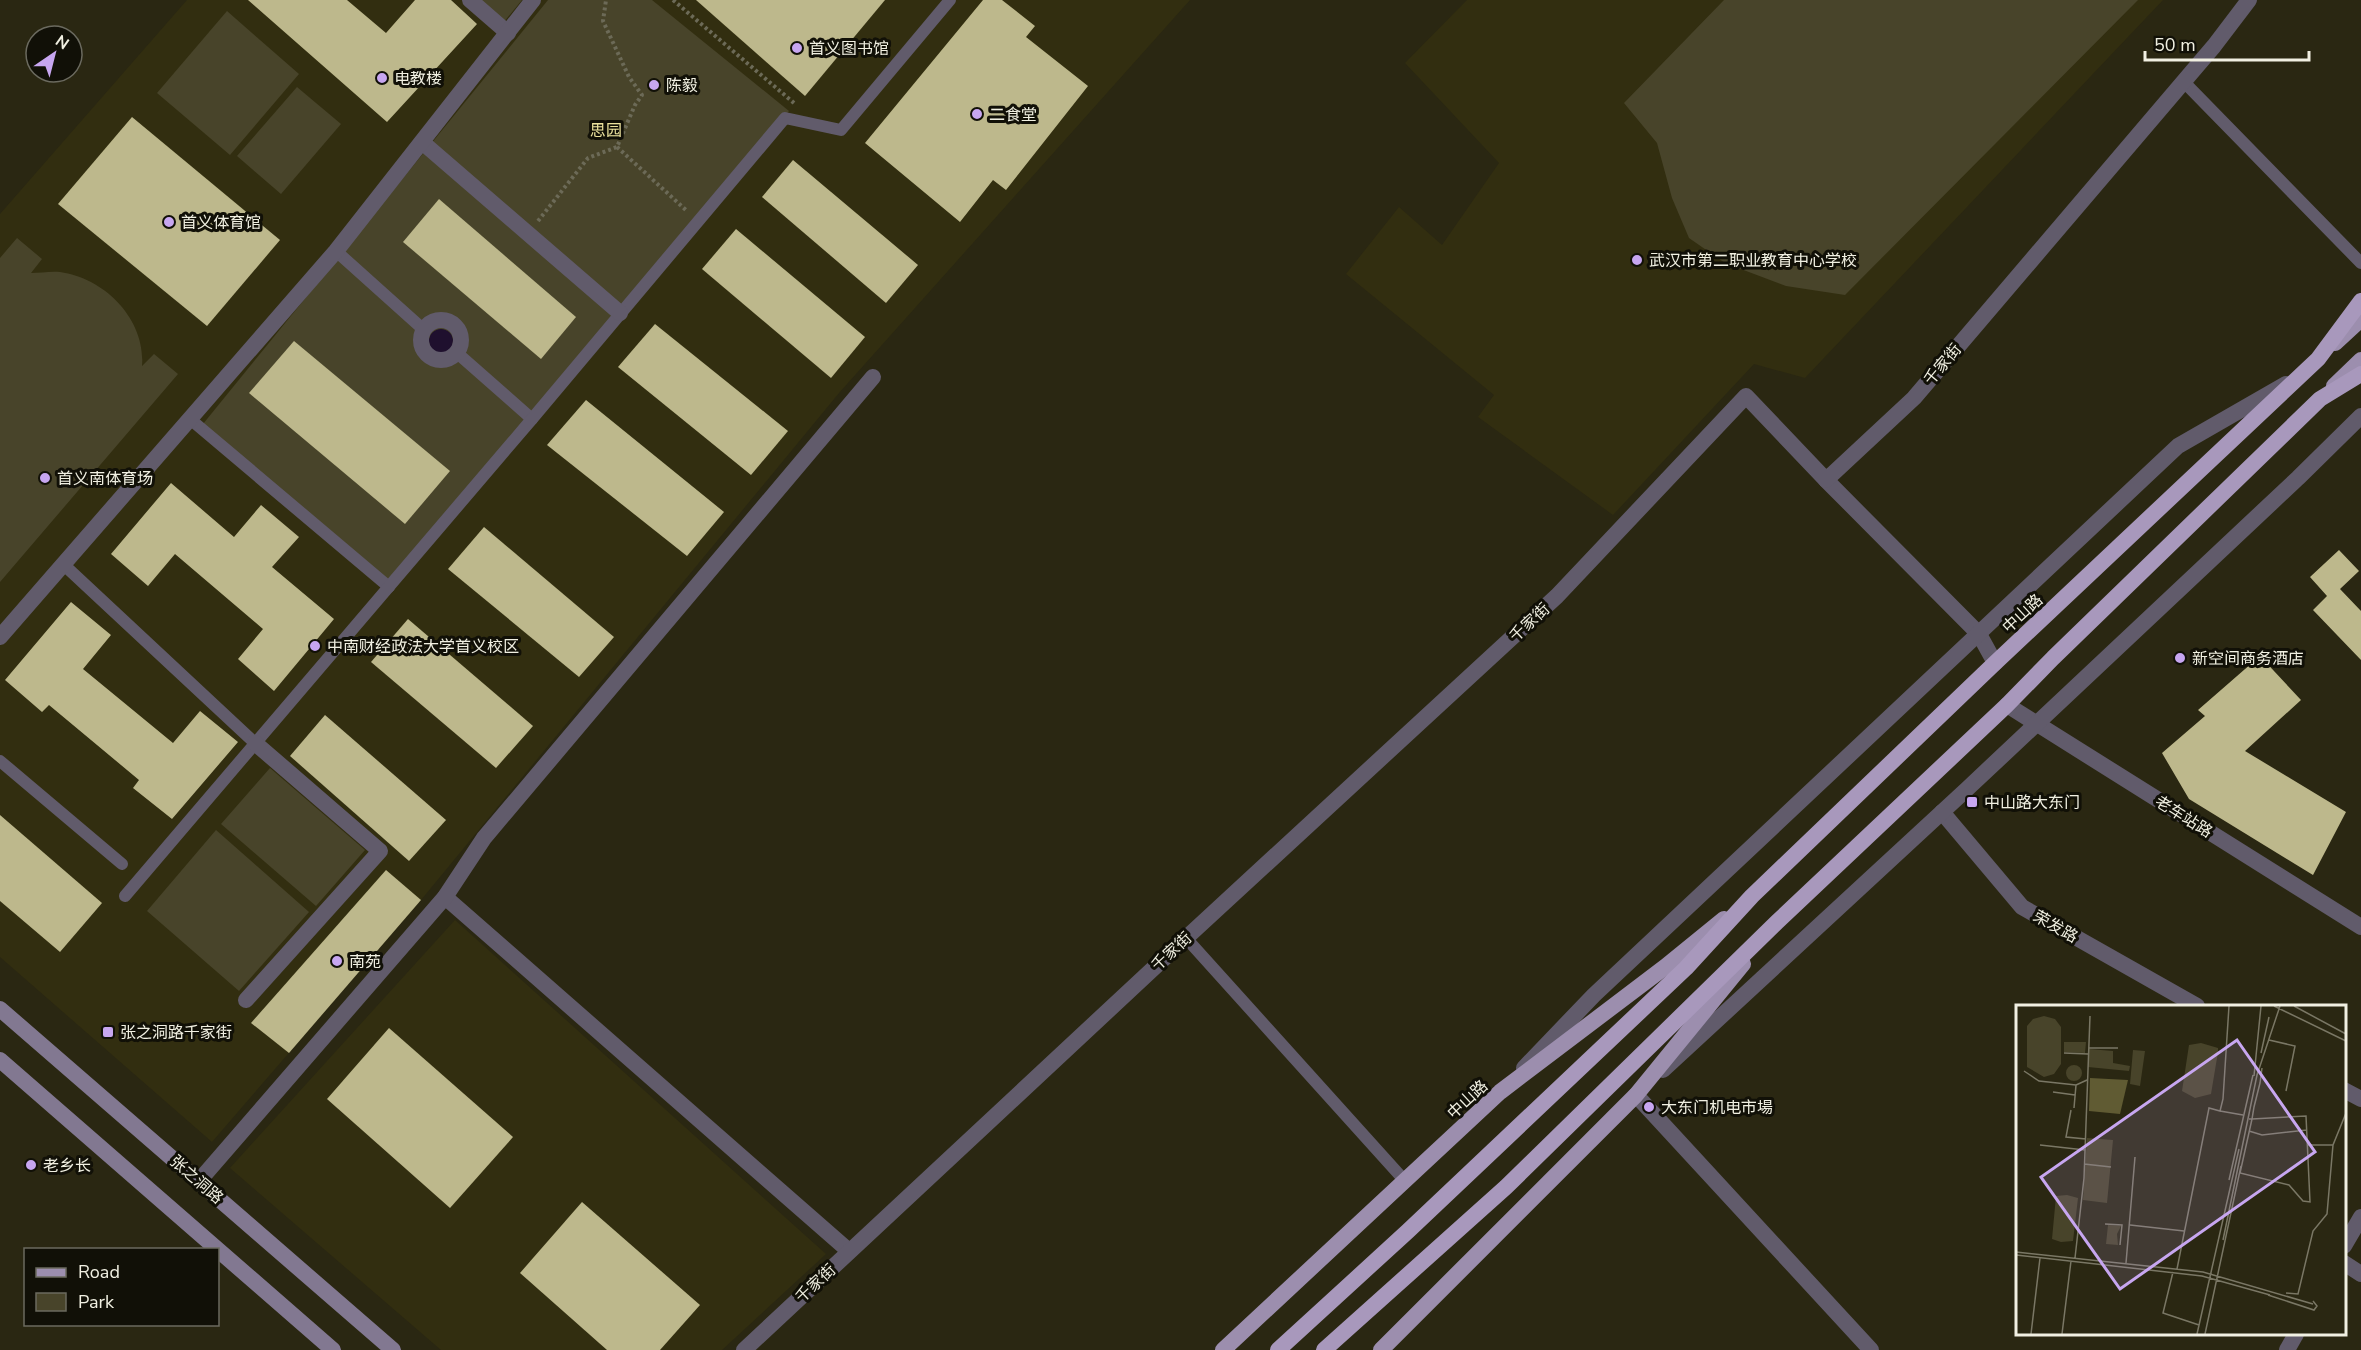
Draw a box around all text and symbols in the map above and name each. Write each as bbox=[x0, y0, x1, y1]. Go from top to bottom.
north arrow bbox=[24, 24, 84, 84]
scale bar bbox=[2145, 24, 2308, 62]
text: N bbox=[51, 30, 73, 55]
text: 50 m bbox=[2154, 33, 2196, 57]
place label: 首义图书馆 bbox=[809, 38, 889, 60]
marker: 首义图书馆 bbox=[790, 41, 804, 55]
place label: 电教楼 bbox=[394, 68, 442, 90]
marker: 电教楼 bbox=[375, 71, 389, 85]
place label: 陈毅 bbox=[666, 75, 698, 97]
marker: 陈毅 bbox=[647, 78, 661, 92]
place label: 二食堂 bbox=[989, 104, 1037, 126]
marker: 二食堂 bbox=[970, 107, 984, 121]
park label: 思园 bbox=[590, 120, 622, 142]
place label: 首义体育馆 bbox=[181, 212, 261, 234]
marker: 首义体育馆 bbox=[162, 215, 176, 229]
place label: 武汉市第二职业教育中心学校 bbox=[1649, 250, 1857, 272]
marker: 武汉市第二职业教育中心学校 bbox=[1630, 253, 1644, 267]
street label: 千家街 bbox=[1919, 339, 1967, 390]
place label: 首义南体育场 bbox=[57, 468, 153, 490]
marker: 首义南体育场 bbox=[38, 471, 52, 485]
street label: 中山路 bbox=[1998, 589, 2048, 638]
street label: 千家街 bbox=[1505, 598, 1555, 647]
place label: 中南财经政法大学首义校区 bbox=[327, 636, 519, 658]
marker: 中南财经政法大学首义校区 bbox=[308, 639, 322, 653]
place label: 新空间商务酒店 bbox=[2192, 648, 2304, 670]
marker: 新空间商务酒店 bbox=[2173, 651, 2187, 665]
street label: 老车站路 bbox=[2150, 791, 2216, 843]
place label: 中山路大东门 bbox=[1984, 792, 2080, 814]
marker: 中山路大东门 bbox=[1965, 795, 1979, 809]
street label: 荣发路 bbox=[2029, 906, 2082, 948]
street label: 千家街 bbox=[1147, 927, 1197, 976]
place label: 南苑 bbox=[349, 951, 381, 973]
marker: 南苑 bbox=[330, 954, 344, 968]
inset map bbox=[2016, 1005, 2346, 1335]
place label: 张之洞路千家街 bbox=[120, 1022, 232, 1044]
marker: 张之洞路千家街 bbox=[101, 1025, 115, 1039]
street label: 中山路 bbox=[1443, 1075, 1493, 1124]
place label: 大东门机电市場 bbox=[1661, 1097, 1773, 1119]
marker: 大东门机电市場 bbox=[1642, 1100, 1656, 1114]
street label: 张之洞路 bbox=[165, 1150, 228, 1209]
place label: 老乡长 bbox=[43, 1155, 91, 1177]
marker: 老乡长 bbox=[24, 1158, 38, 1172]
legend bbox=[24, 1248, 219, 1326]
street label: 千家街 bbox=[791, 1259, 841, 1308]
text: Road bbox=[78, 1260, 120, 1284]
text: Park bbox=[78, 1290, 115, 1314]

